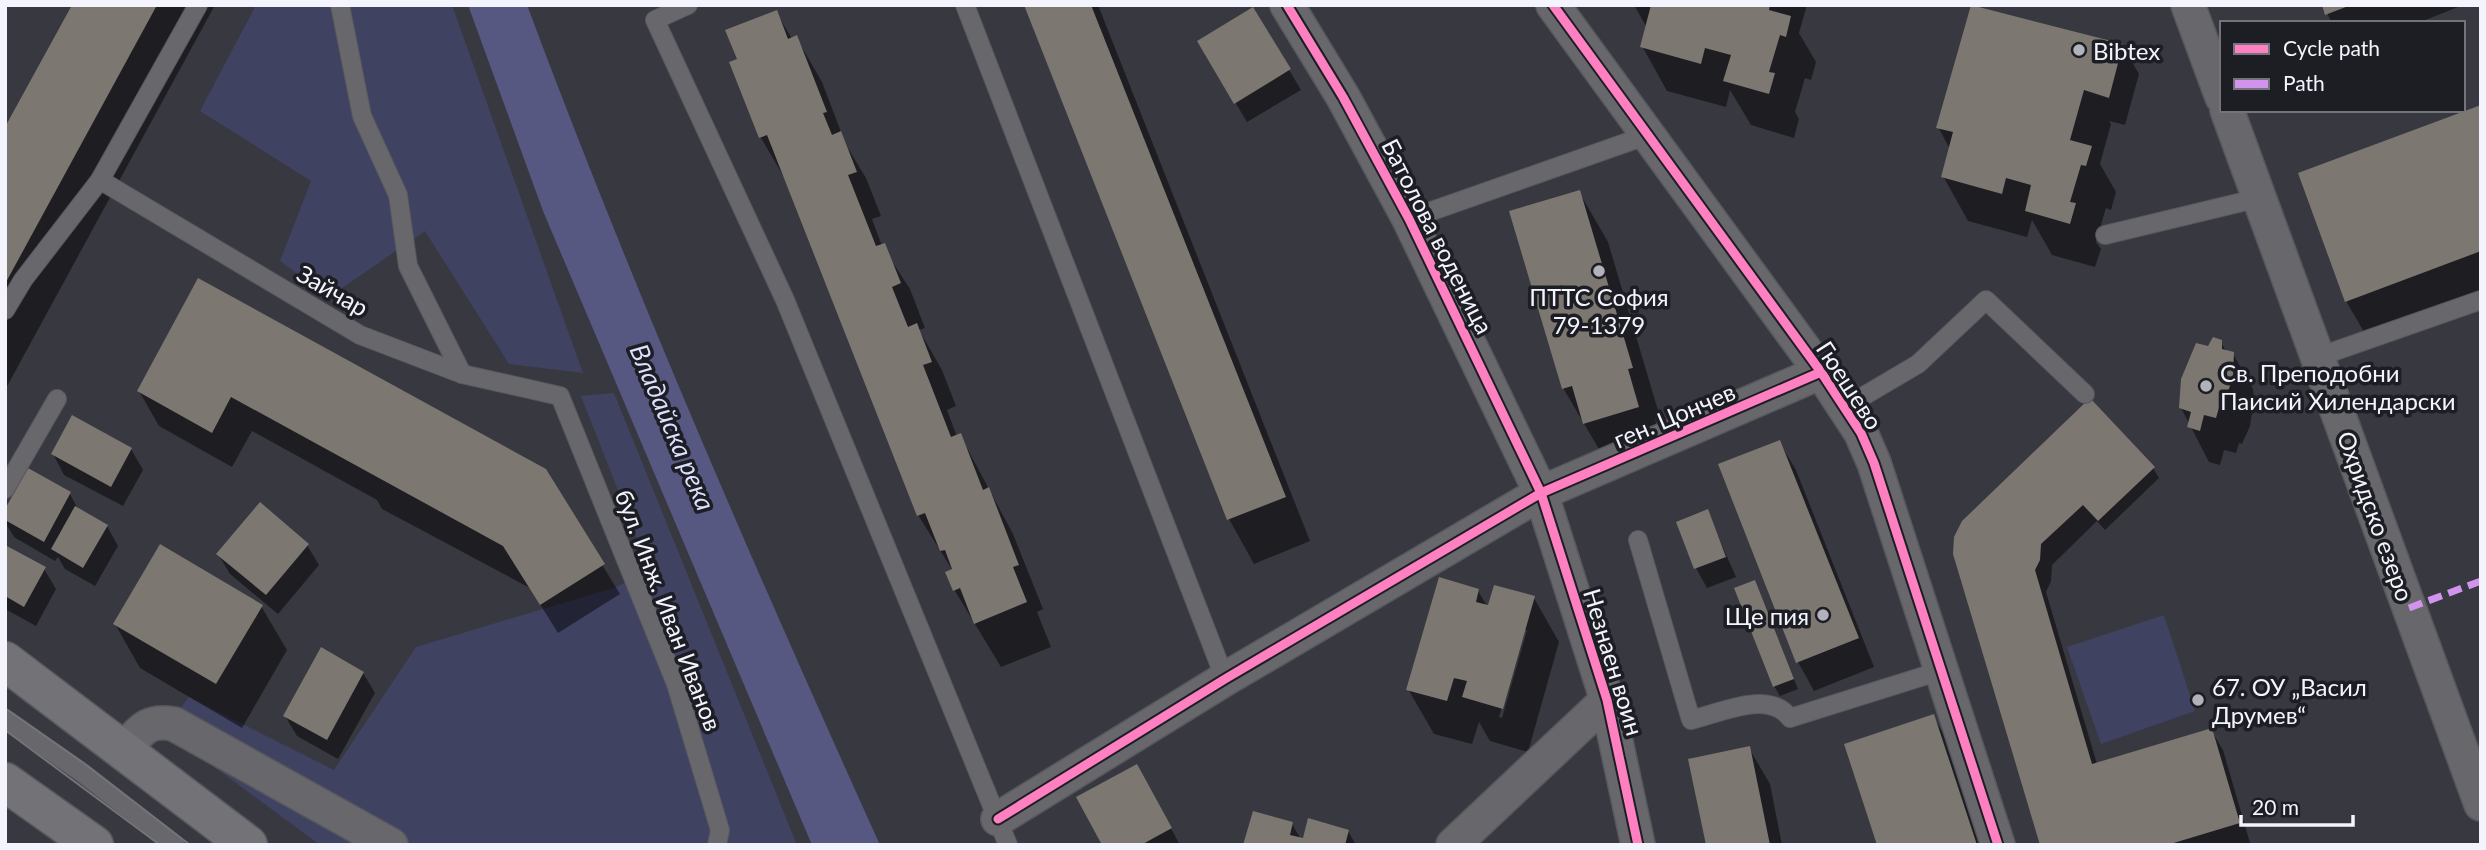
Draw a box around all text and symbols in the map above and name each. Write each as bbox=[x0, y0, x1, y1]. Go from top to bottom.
legend bbox=[2220, 21, 2465, 112]
text: Cycle path bbox=[2283, 35, 2380, 60]
place label: Bibtex bbox=[2093, 36, 2160, 65]
marker: Bibtex bbox=[2071, 42, 2087, 58]
text: Path bbox=[2283, 70, 2325, 95]
street label: Батолова воденица bbox=[1376, 134, 1500, 338]
street label: Зайчар bbox=[292, 258, 374, 322]
marker: ПТТС София 79-1379 bbox=[1591, 263, 1607, 279]
place label: ПТТС София 79-1379 bbox=[1529, 282, 1669, 339]
street label: Гюешево bbox=[1811, 335, 1889, 435]
water label: Владайска река bbox=[624, 339, 722, 515]
place label: Св. Преподобни Паисий Хилендарски bbox=[2220, 358, 2456, 415]
street label: ген. Цончев bbox=[1609, 376, 1739, 454]
marker: Св. Преподобни Паисий Хилендарски bbox=[2198, 378, 2214, 394]
street label: Охридско езеро bbox=[2332, 427, 2420, 605]
street label: бул. Инж. Иван Иванов bbox=[610, 485, 728, 735]
street label: Незнаен воин bbox=[1578, 585, 1650, 739]
place label: Ще пия bbox=[1725, 601, 1809, 630]
marker: Ще пия bbox=[1815, 607, 1831, 623]
place label: 67. ОУ „Васил Друмев“ bbox=[2212, 672, 2367, 729]
marker: 67. ОУ „Васил Друмев“ bbox=[2190, 692, 2206, 708]
scale bar bbox=[2241, 784, 2353, 828]
text: 20 m bbox=[2252, 794, 2299, 819]

